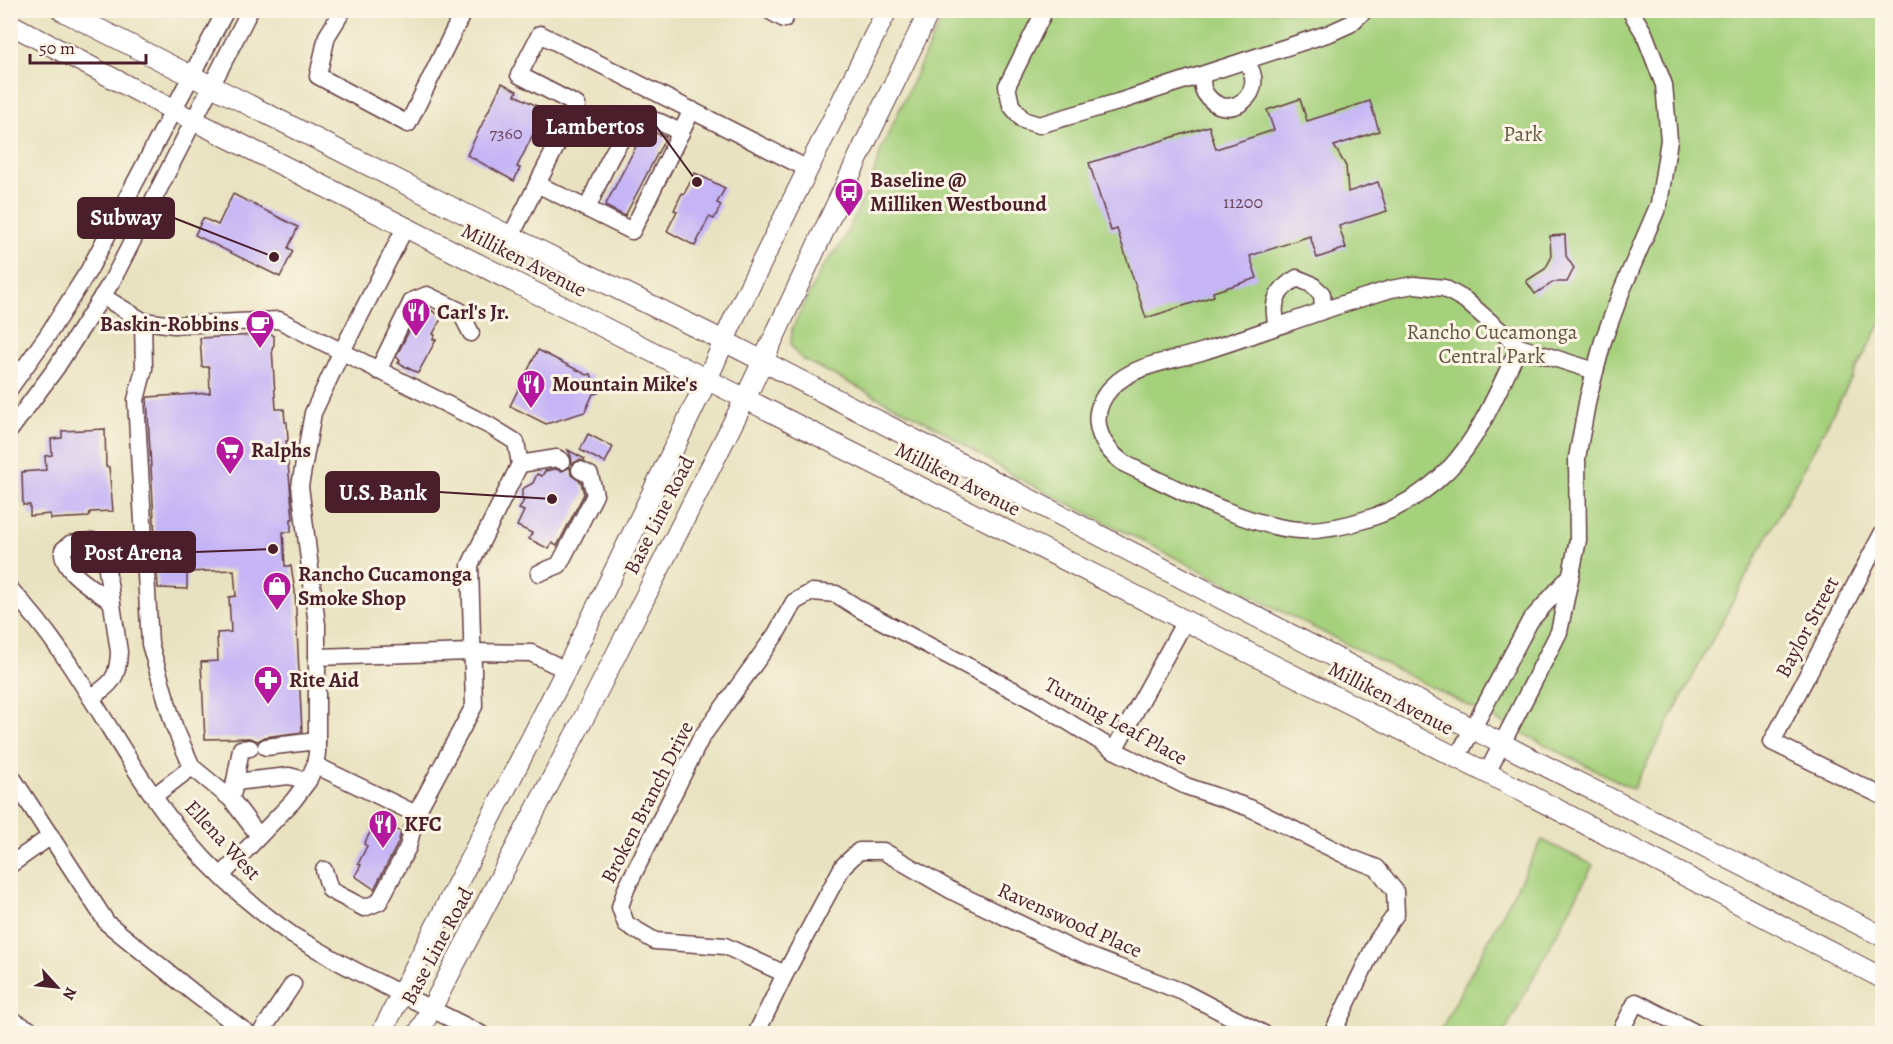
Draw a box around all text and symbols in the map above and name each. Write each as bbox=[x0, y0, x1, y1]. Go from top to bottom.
scale bar bbox=[30, 27, 146, 65]
text: 50 m bbox=[39, 36, 75, 60]
callout: Lambertos bbox=[533, 106, 656, 146]
text: Lambertos bbox=[546, 112, 644, 142]
park label: Park bbox=[1503, 120, 1543, 148]
house number: 7360 bbox=[490, 121, 522, 145]
place label: Baseline @ Milliken Westbound bbox=[870, 166, 1047, 218]
bus stop icon: Baseline @ Milliken Westbound bbox=[833, 176, 865, 218]
house number: 11200 bbox=[1223, 190, 1263, 214]
callout: Subway bbox=[78, 198, 174, 238]
text: Subway bbox=[90, 203, 162, 233]
street label: Milliken Avenue bbox=[456, 216, 592, 304]
restaurant icon: Carl's Jr. bbox=[400, 296, 432, 338]
place label: Carl's Jr. bbox=[437, 298, 510, 326]
cafe icon: Baskin-Robbins bbox=[244, 308, 276, 350]
place label: Baskin-Robbins bbox=[100, 310, 239, 338]
park label: Rancho Cucamonga Central Park bbox=[1407, 318, 1578, 370]
restaurant icon: Mountain Mike's bbox=[515, 368, 547, 410]
place label: Mountain Mike's bbox=[552, 370, 698, 398]
supermarket icon: Ralphs bbox=[214, 434, 246, 476]
street label: Milliken Avenue bbox=[890, 435, 1026, 523]
place label: Ralphs bbox=[251, 436, 311, 464]
street label: Base Line Road bbox=[617, 450, 701, 579]
callout: U.S. Bank bbox=[326, 472, 439, 512]
text: U.S. Bank bbox=[339, 478, 428, 508]
callout: Post Arena bbox=[72, 532, 195, 572]
text: Post Arena bbox=[84, 538, 183, 568]
place label: Rancho Cucamonga Smoke Shop bbox=[298, 560, 473, 612]
shop icon: Rancho Cucamonga Smoke Shop bbox=[261, 570, 293, 612]
street label: Baylor Street bbox=[1769, 571, 1845, 682]
street label: Milliken Avenue bbox=[1323, 654, 1459, 742]
pharmacy icon: Rite Aid bbox=[252, 664, 284, 706]
place label: Rite Aid bbox=[289, 666, 360, 694]
street label: Turning Leaf Place bbox=[1040, 670, 1192, 772]
street label: Broken Branch Drive bbox=[594, 716, 700, 888]
street label: Ellena West bbox=[179, 794, 267, 886]
restaurant icon: KFC bbox=[367, 808, 399, 850]
place label: KFC bbox=[404, 810, 442, 838]
street label: Ravenswood Place bbox=[993, 876, 1147, 964]
street label: Base Line Road bbox=[394, 882, 480, 1010]
north arrow bbox=[27, 957, 87, 1017]
text: N bbox=[57, 983, 82, 1004]

